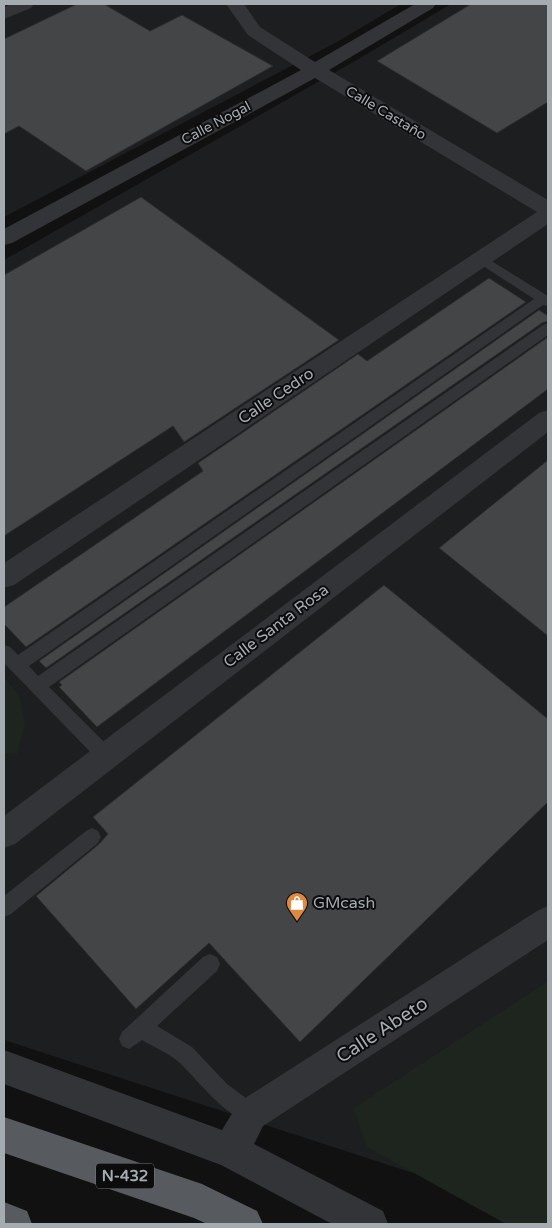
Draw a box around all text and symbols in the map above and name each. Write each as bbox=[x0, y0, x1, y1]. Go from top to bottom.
street label: Calle Castaño bbox=[343, 82, 429, 144]
street label: Calle Nogal bbox=[179, 98, 253, 148]
street label: Calle Cedro bbox=[234, 363, 318, 429]
street label: Calle Santa Rosa bbox=[219, 580, 333, 672]
shop icon: GMcash bbox=[285, 891, 309, 922]
place label: GMcash bbox=[313, 893, 375, 913]
street label: Calle Abeto bbox=[332, 992, 432, 1068]
road number: N-432 bbox=[96, 1164, 154, 1188]

